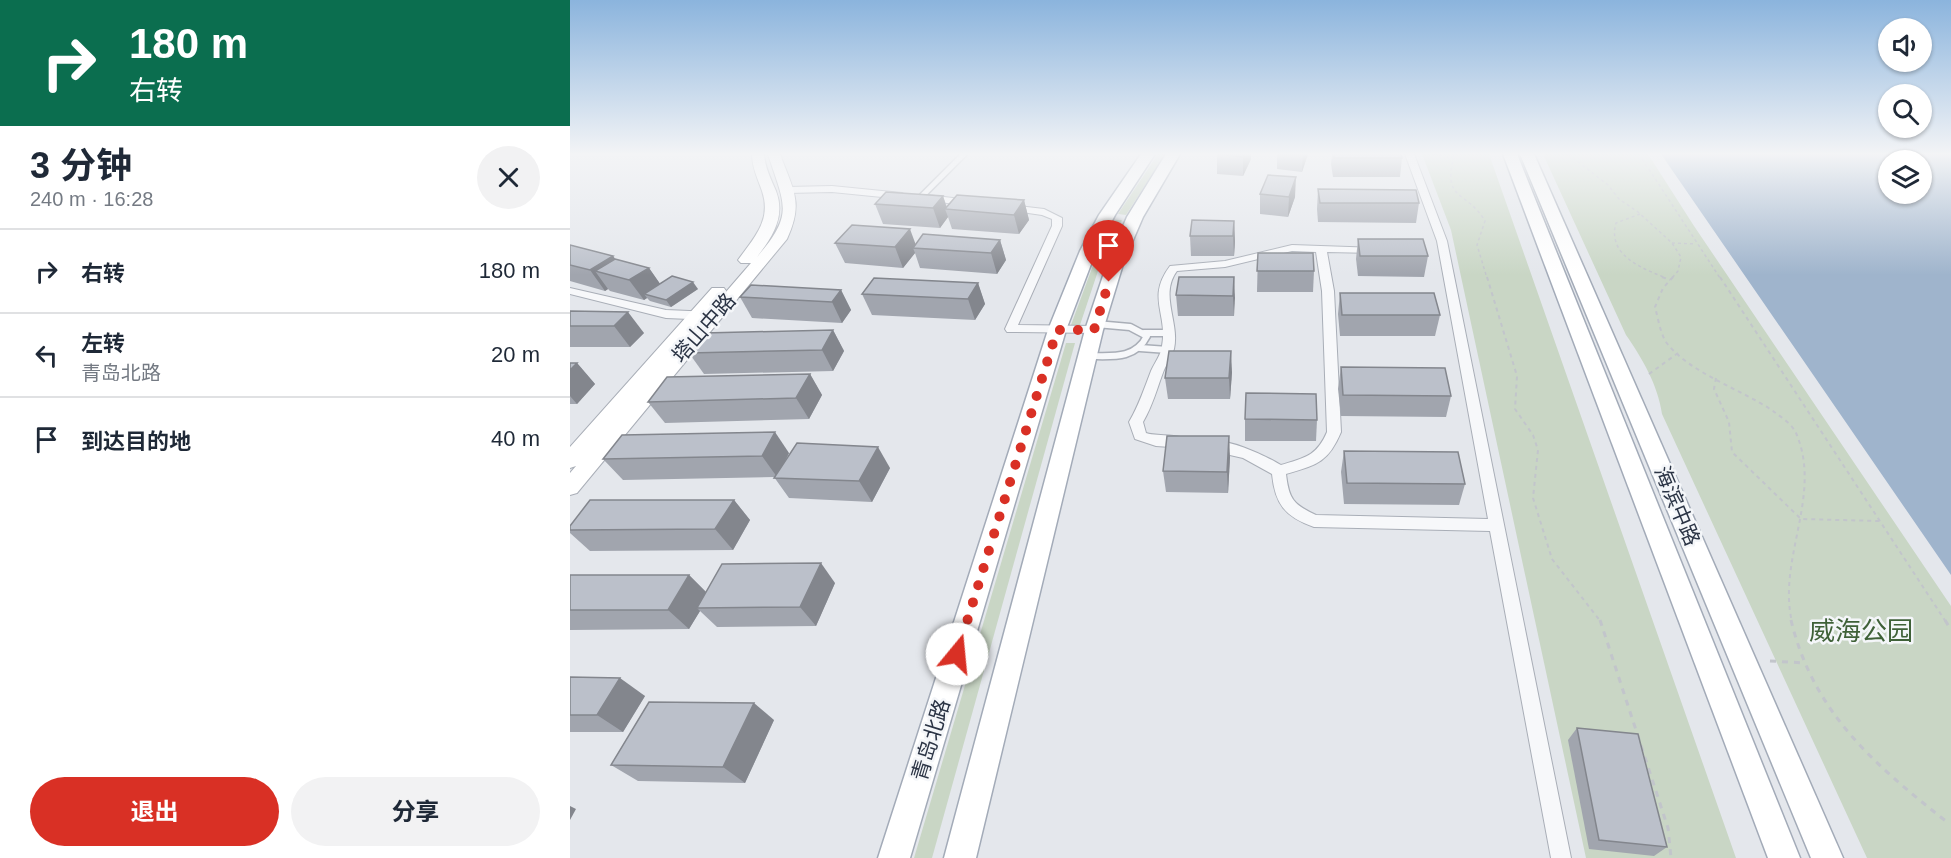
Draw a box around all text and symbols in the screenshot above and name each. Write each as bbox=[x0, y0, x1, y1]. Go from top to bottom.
map controls bbox=[1878, 18, 1932, 204]
button: sound bbox=[1878, 18, 1932, 72]
text: 180 m bbox=[129, 20, 248, 67]
icon: right bbox=[30, 24, 108, 102]
text: 右转 bbox=[129, 76, 183, 106]
button: search bbox=[1878, 84, 1932, 138]
text: 3 分钟 bbox=[30, 145, 132, 186]
button: close bbox=[477, 146, 540, 209]
button: layers bbox=[1878, 150, 1932, 204]
text: 240 m · 16:28 bbox=[30, 188, 153, 210]
pin bbox=[1083, 220, 1134, 282]
icon: arrive bbox=[1092, 229, 1125, 262]
icon: right bbox=[30, 255, 63, 288]
text: 180 m bbox=[479, 258, 540, 283]
text: 右转 bbox=[81, 261, 125, 286]
street label: 塔山中路 bbox=[667, 288, 740, 367]
text: 左转 bbox=[81, 331, 125, 356]
icon: left bbox=[30, 339, 63, 372]
text: 20 m bbox=[491, 342, 540, 367]
text: 青岛北路 bbox=[81, 362, 161, 384]
icon: arrive bbox=[30, 423, 63, 456]
text: 40 m bbox=[491, 426, 540, 451]
text: 到达目的地 bbox=[81, 429, 191, 454]
street label: 海滨中路 bbox=[1650, 463, 1704, 549]
park label: 威海公园 bbox=[1809, 616, 1913, 646]
position arrow bbox=[925, 622, 989, 686]
street label: 青岛北路 bbox=[907, 696, 954, 783]
button: 退出 bbox=[30, 777, 279, 846]
button: 分享 bbox=[291, 777, 540, 846]

